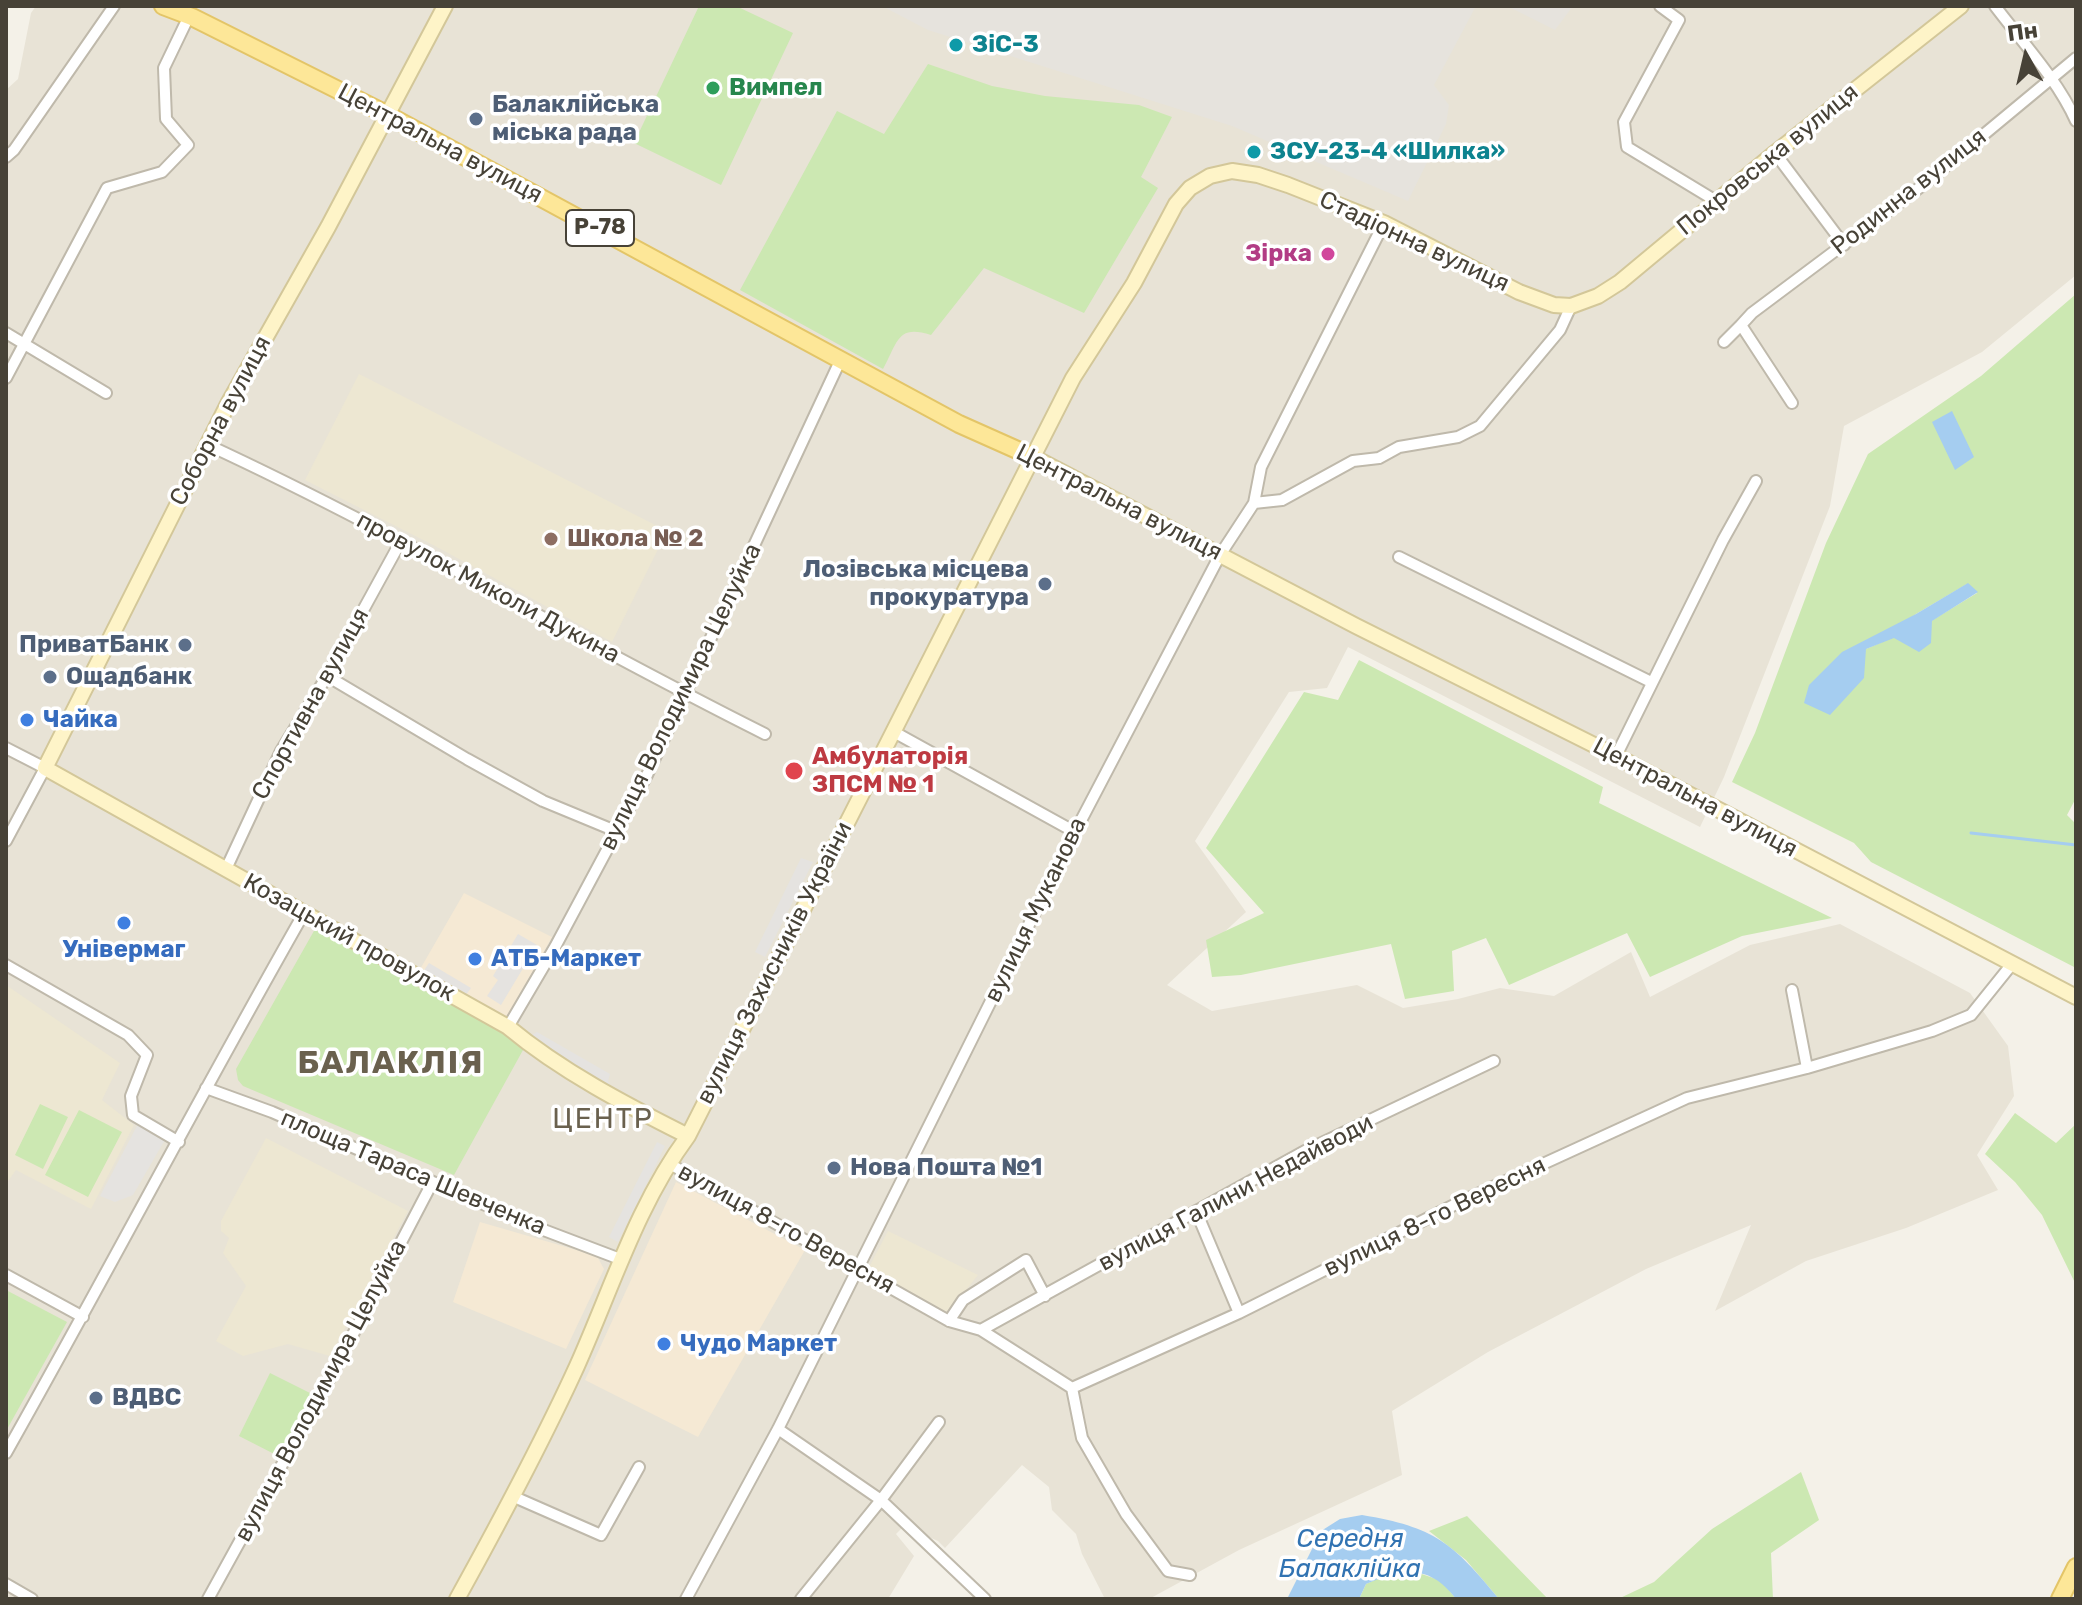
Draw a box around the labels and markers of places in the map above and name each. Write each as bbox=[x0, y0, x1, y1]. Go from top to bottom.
place label: ЗіС-3 bbox=[972, 31, 1039, 59]
marker: ЗіС-3 bbox=[947, 36, 965, 54]
place label: Вимпел bbox=[729, 74, 823, 102]
marker: Вимпел bbox=[704, 79, 722, 97]
place label: Балаклійська міська рада bbox=[492, 91, 659, 147]
marker: Балаклійська міська рада bbox=[467, 110, 485, 128]
place label: ЗСУ-23-4 «Шилка» bbox=[1270, 138, 1505, 166]
marker: ЗСУ-23-4 «Шилка» bbox=[1245, 143, 1263, 161]
place label: Зірка bbox=[1245, 240, 1312, 268]
marker: Зірка bbox=[1319, 245, 1337, 263]
place label: Школа № 2 bbox=[567, 525, 704, 553]
marker: Школа № 2 bbox=[542, 530, 560, 548]
place label: Лозівська місцева прокуратура bbox=[803, 556, 1029, 612]
marker: Лозівська місцева прокуратура bbox=[1036, 575, 1054, 593]
place label: ПриватБанк bbox=[19, 631, 169, 659]
marker: ПриватБанк bbox=[176, 636, 194, 654]
place label: Ощадбанк bbox=[66, 663, 192, 691]
marker: Ощадбанк bbox=[41, 668, 59, 686]
place label: Чайка bbox=[43, 706, 118, 734]
marker: Чайка bbox=[18, 711, 36, 729]
place label: Амбулаторія ЗПСМ № 1 bbox=[812, 743, 968, 799]
marker: Амбулаторія ЗПСМ № 1 bbox=[783, 760, 805, 782]
marker: Універмаг bbox=[115, 914, 133, 932]
place label: Універмаг bbox=[62, 936, 186, 964]
place label: АТБ-Маркет bbox=[491, 945, 641, 973]
marker: АТБ-Маркет bbox=[466, 950, 484, 968]
place label: Нова Пошта №1 bbox=[850, 1154, 1043, 1182]
marker: Нова Пошта №1 bbox=[825, 1159, 843, 1177]
place label: Чудо Маркет bbox=[680, 1330, 837, 1358]
marker: Чудо Маркет bbox=[655, 1335, 673, 1353]
place label: ВДВС bbox=[112, 1384, 181, 1412]
marker: ВДВС bbox=[87, 1389, 105, 1407]

